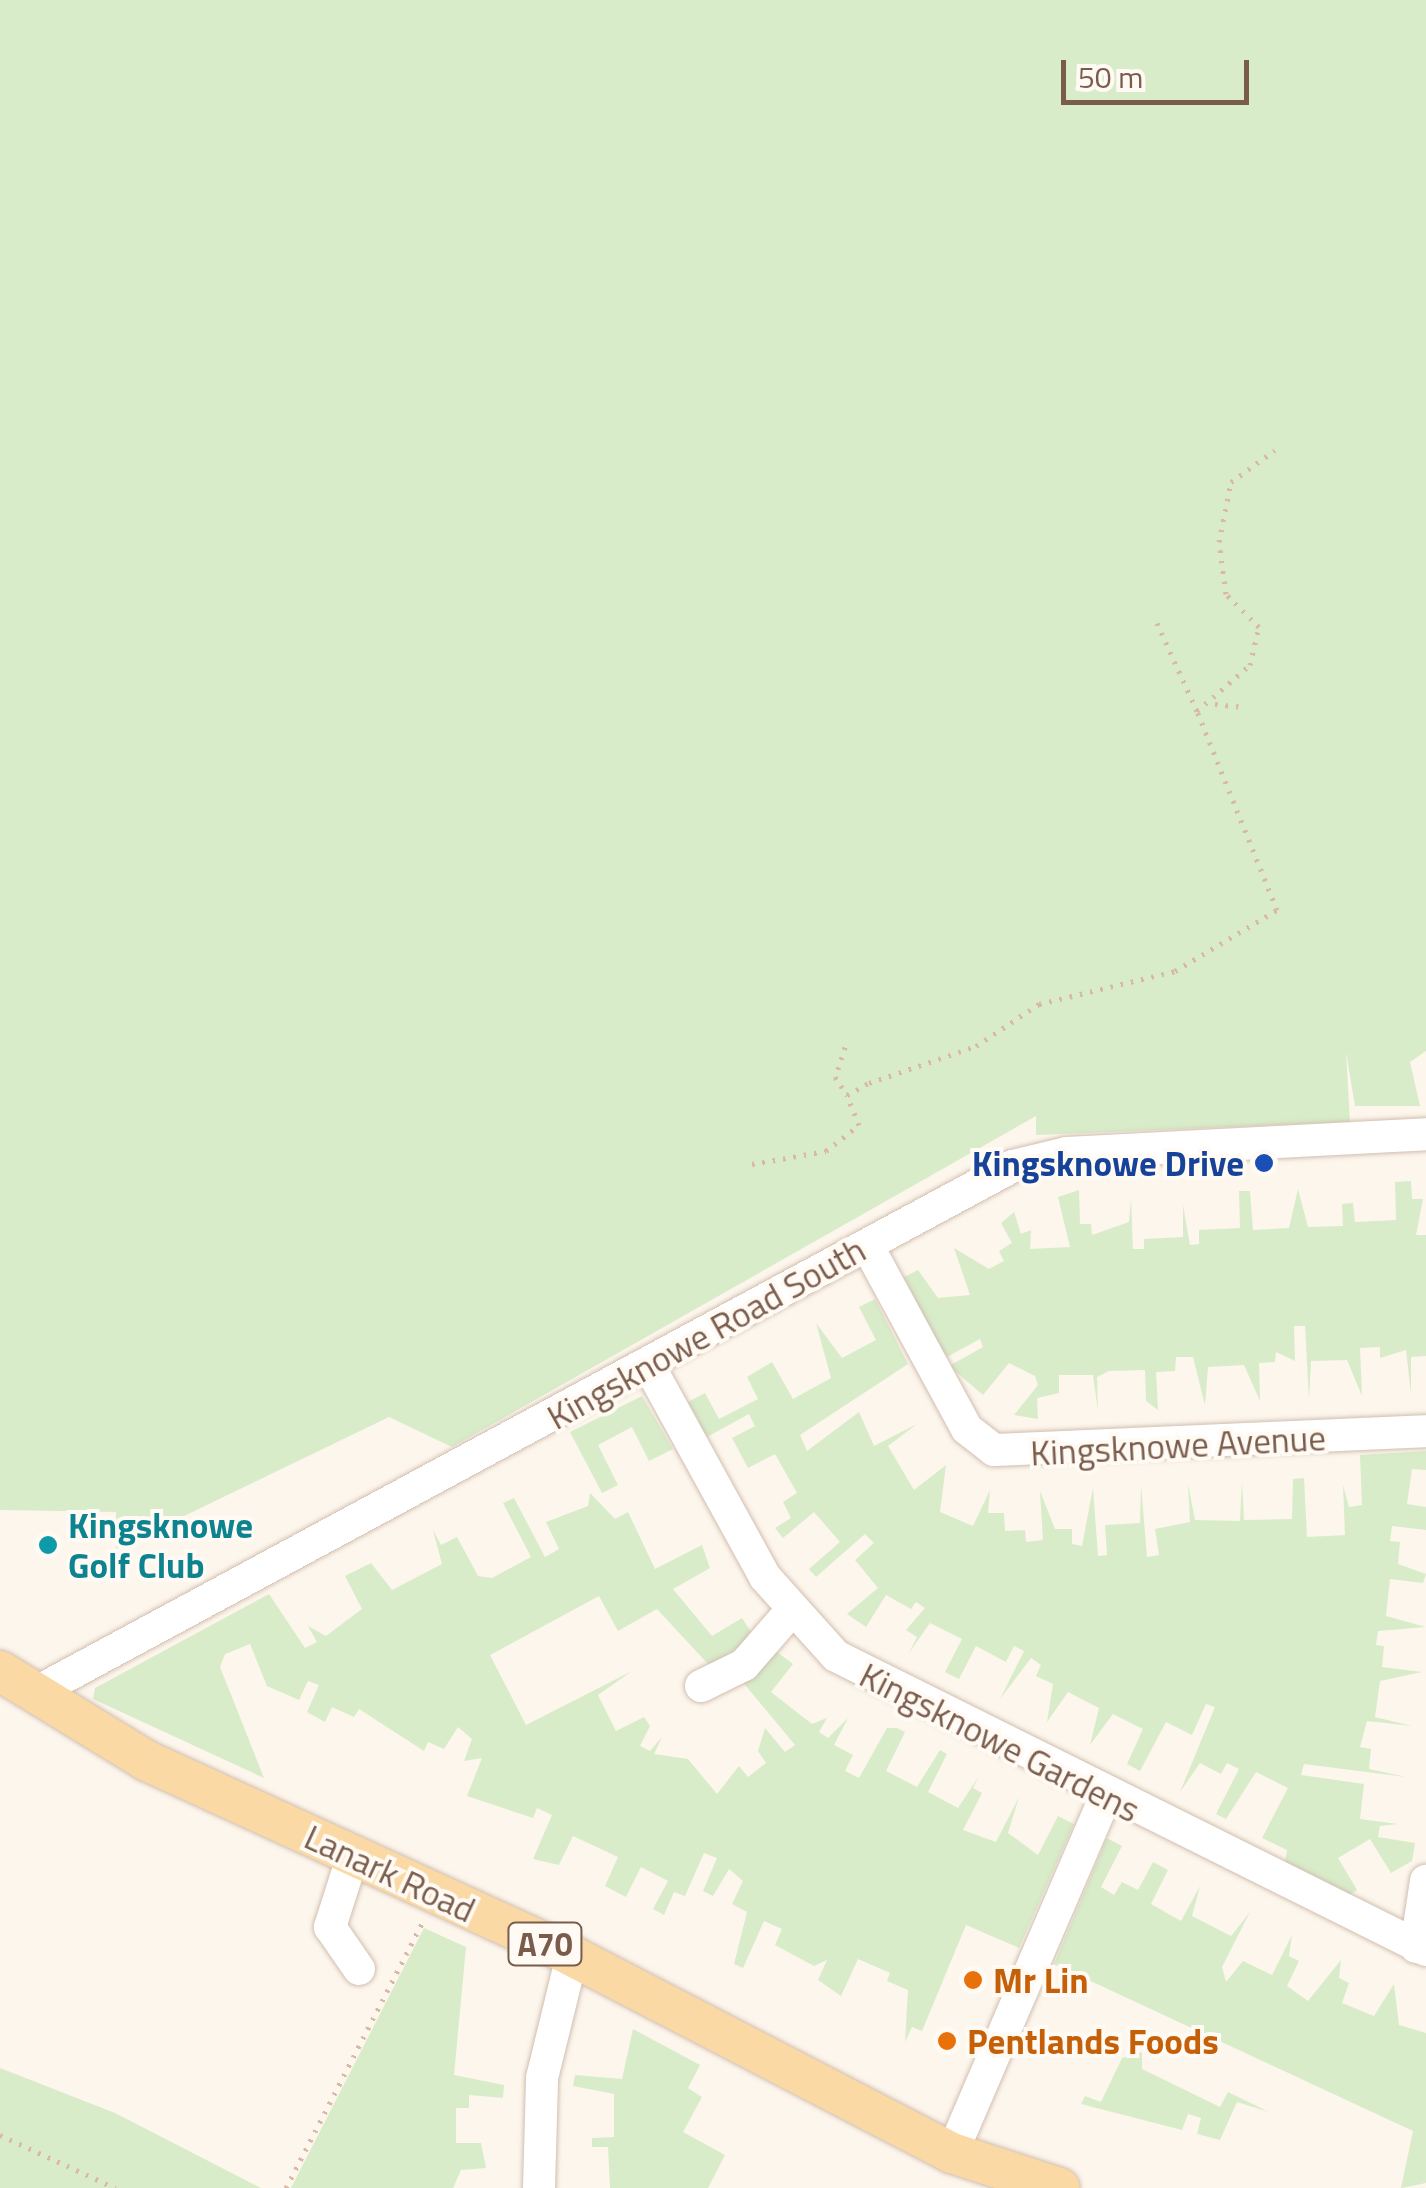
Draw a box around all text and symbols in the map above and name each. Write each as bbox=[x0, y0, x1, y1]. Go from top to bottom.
scale bar bbox=[1066, 40, 1254, 102]
text: 50 m bbox=[1078, 54, 1143, 100]
place label: Kingsknowe Drive bbox=[972, 1142, 1244, 1184]
marker: Kingsknowe Drive bbox=[1253, 1152, 1275, 1174]
street label: Kingsknowe Road South bbox=[540, 1228, 872, 1438]
street label: Kingsknowe Avenue bbox=[1029, 1416, 1327, 1474]
place label: Kingsknowe Golf Club bbox=[68, 1504, 253, 1586]
marker: Kingsknowe Golf Club bbox=[37, 1534, 59, 1556]
street label: Kingsknowe Gardens bbox=[853, 1653, 1147, 1831]
street label: Lanark Road bbox=[298, 1815, 482, 1931]
road number: A70 bbox=[505, 1917, 585, 1971]
place label: Mr Lin bbox=[993, 1959, 1089, 2001]
marker: Mr Lin bbox=[962, 1969, 984, 1991]
place label: Pentlands Foods bbox=[967, 2020, 1219, 2062]
marker: Pentlands Foods bbox=[936, 2030, 958, 2052]

